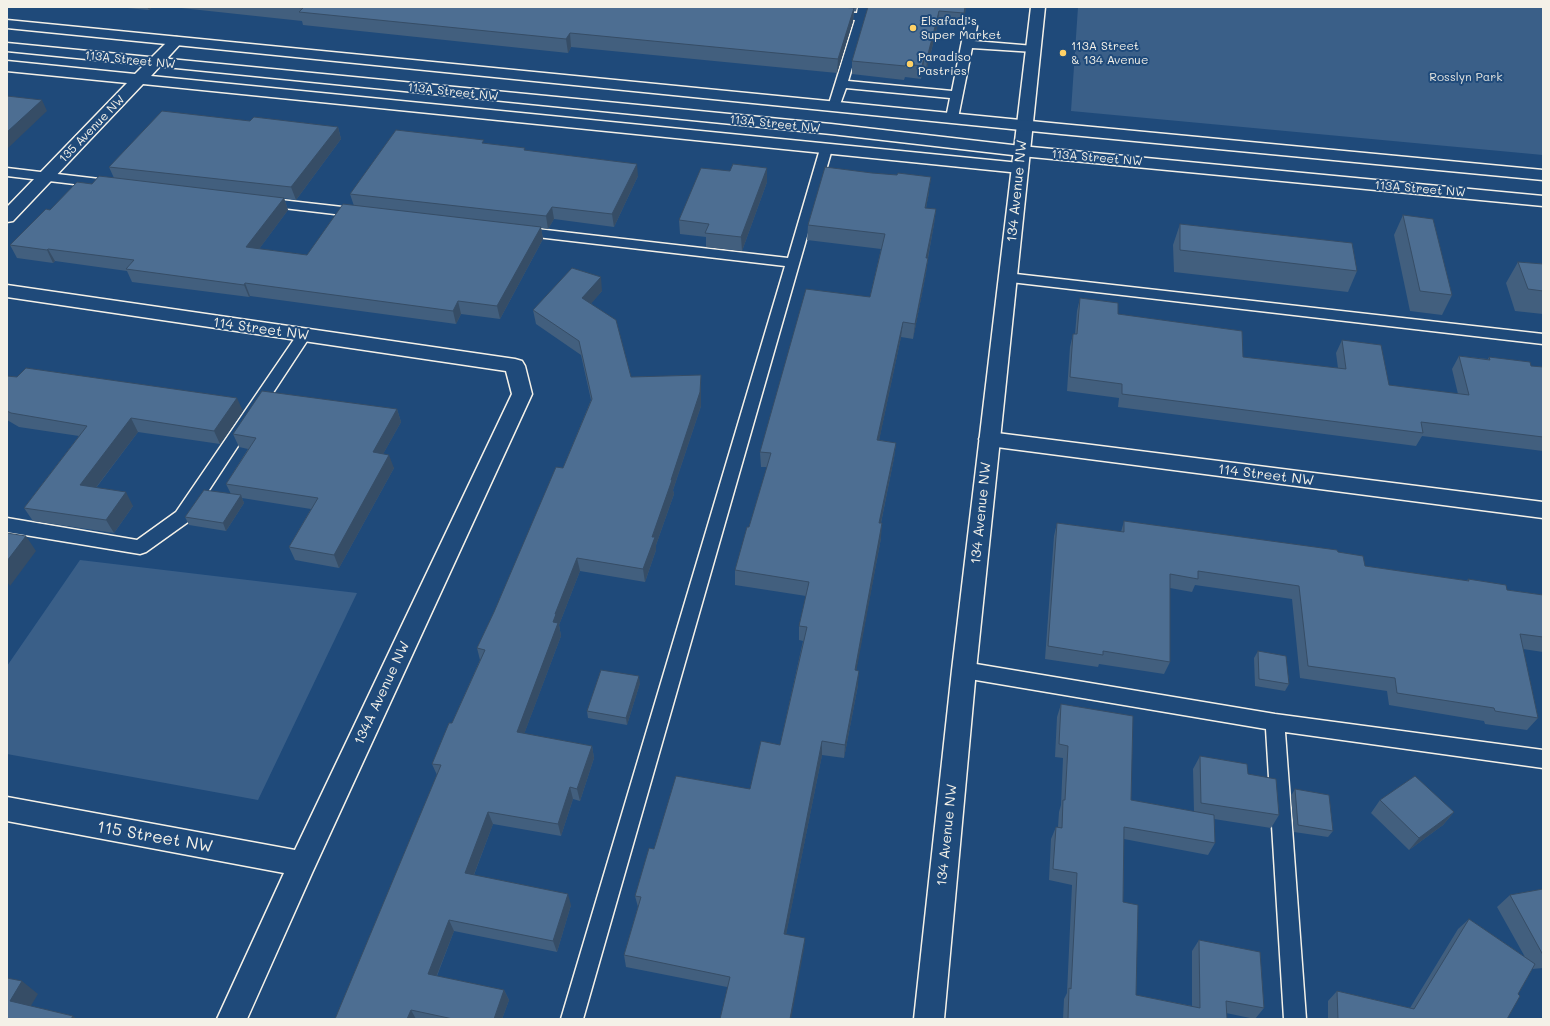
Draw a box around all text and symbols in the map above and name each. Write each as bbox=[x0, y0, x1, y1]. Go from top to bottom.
place label: Elsafadi’s Super Market bbox=[921, 14, 1001, 42]
marker: Elsafadi’s Super Market bbox=[908, 23, 918, 33]
place label: 113A Street & 134 Avenue bbox=[1071, 39, 1148, 67]
street label: 113A Street NW bbox=[84, 48, 176, 72]
marker: 113A Street & 134 Avenue bbox=[1058, 48, 1068, 58]
place label: Paradiso Pastries bbox=[918, 50, 971, 78]
marker: Paradiso Pastries bbox=[905, 59, 915, 69]
park label: Rosslyn Park bbox=[1429, 70, 1503, 84]
street label: 113A Street NW bbox=[407, 80, 499, 104]
street label: 135 Avenue NW bbox=[56, 92, 128, 166]
street label: 113A Street NW bbox=[729, 112, 821, 136]
street label: 134 Avenue NW bbox=[1003, 139, 1031, 243]
street label: 113A Street NW bbox=[1051, 147, 1143, 169]
street label: 113A Street NW bbox=[1374, 178, 1466, 200]
street label: 114 Street NW bbox=[212, 314, 310, 344]
street label: 134 Avenue NW bbox=[967, 461, 995, 565]
street label: 114 Street NW bbox=[1217, 461, 1315, 489]
street label: 134A Avenue NW bbox=[351, 639, 413, 747]
street label: 134 Avenue NW bbox=[933, 783, 961, 887]
street label: 115 Street NW bbox=[95, 817, 215, 857]

